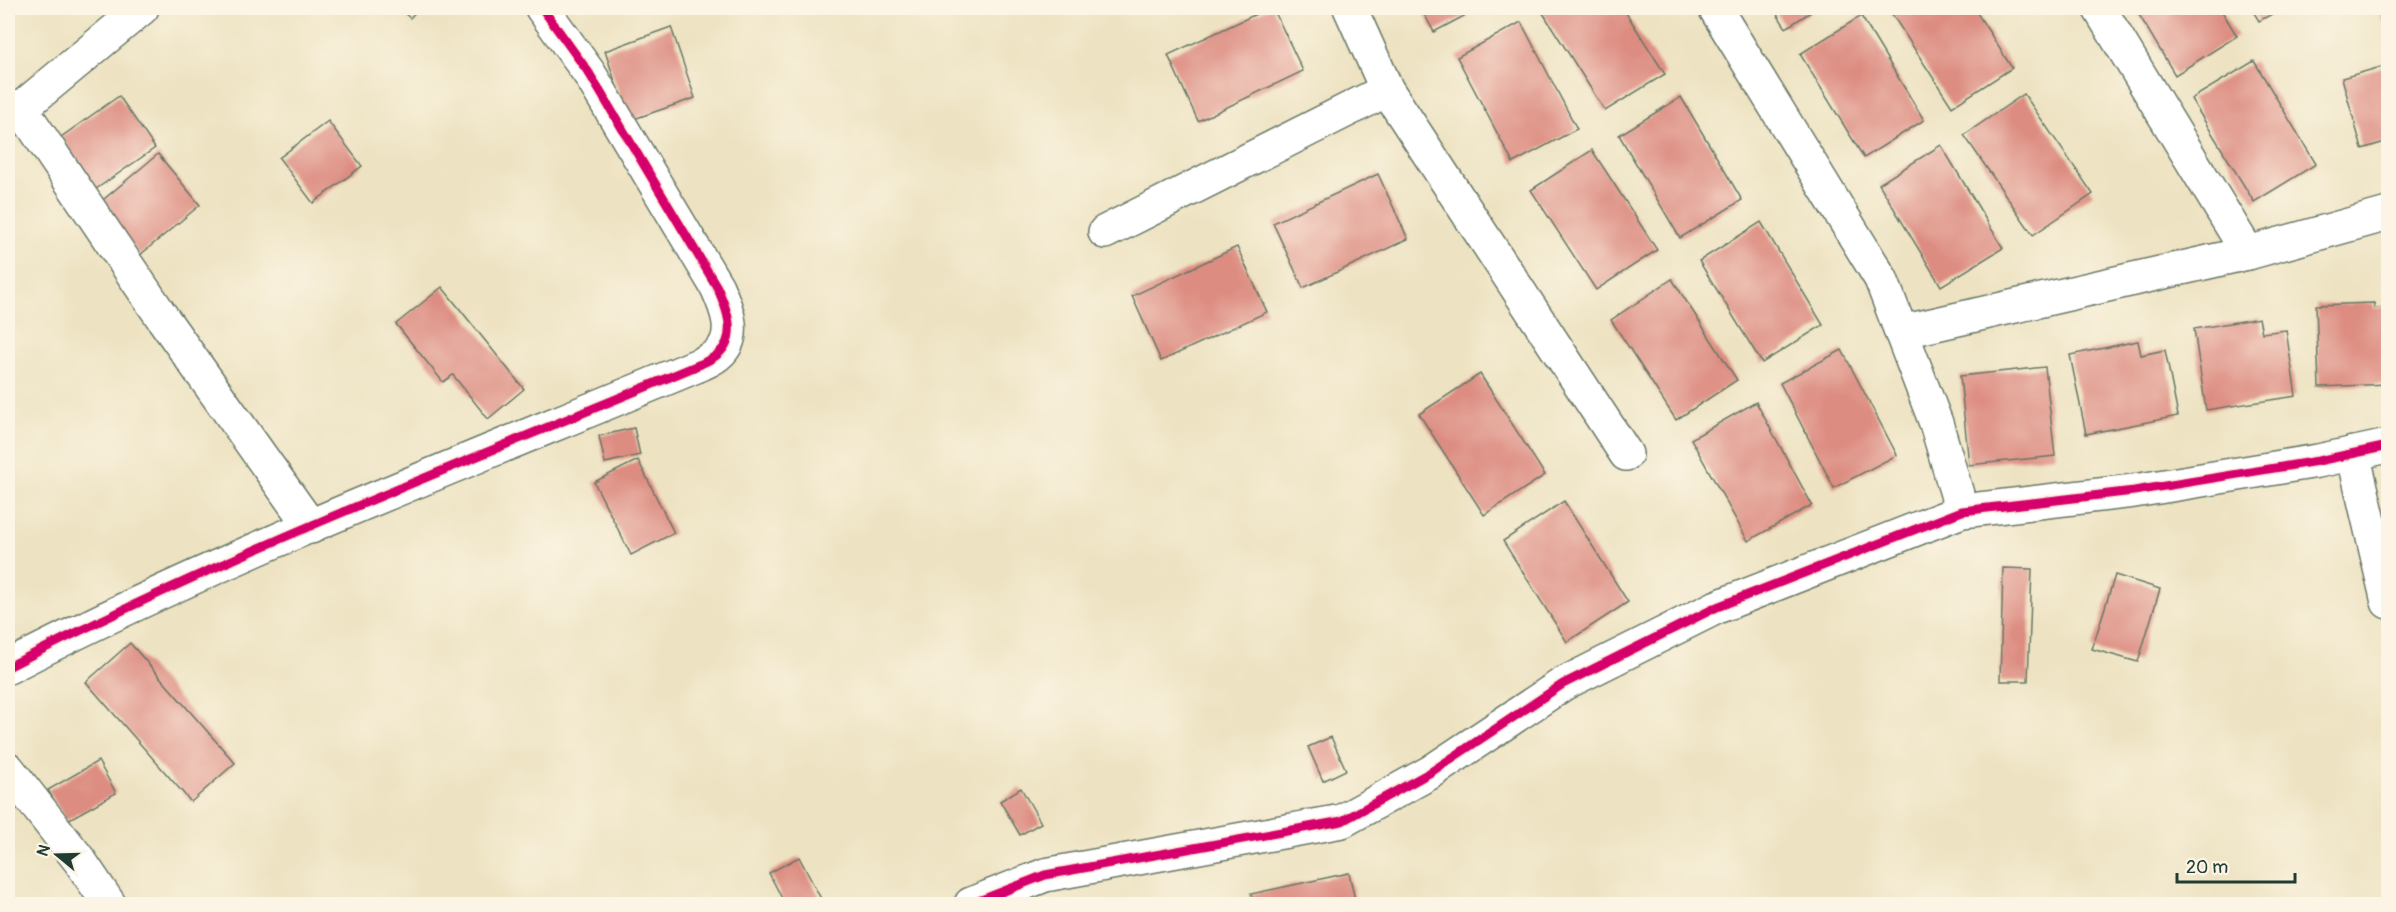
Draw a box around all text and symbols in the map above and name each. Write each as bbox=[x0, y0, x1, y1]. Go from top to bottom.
north arrow bbox=[27, 825, 87, 885]
text: N bbox=[33, 842, 55, 859]
scale bar bbox=[2177, 846, 2296, 884]
text: 20 m bbox=[2186, 856, 2228, 879]

